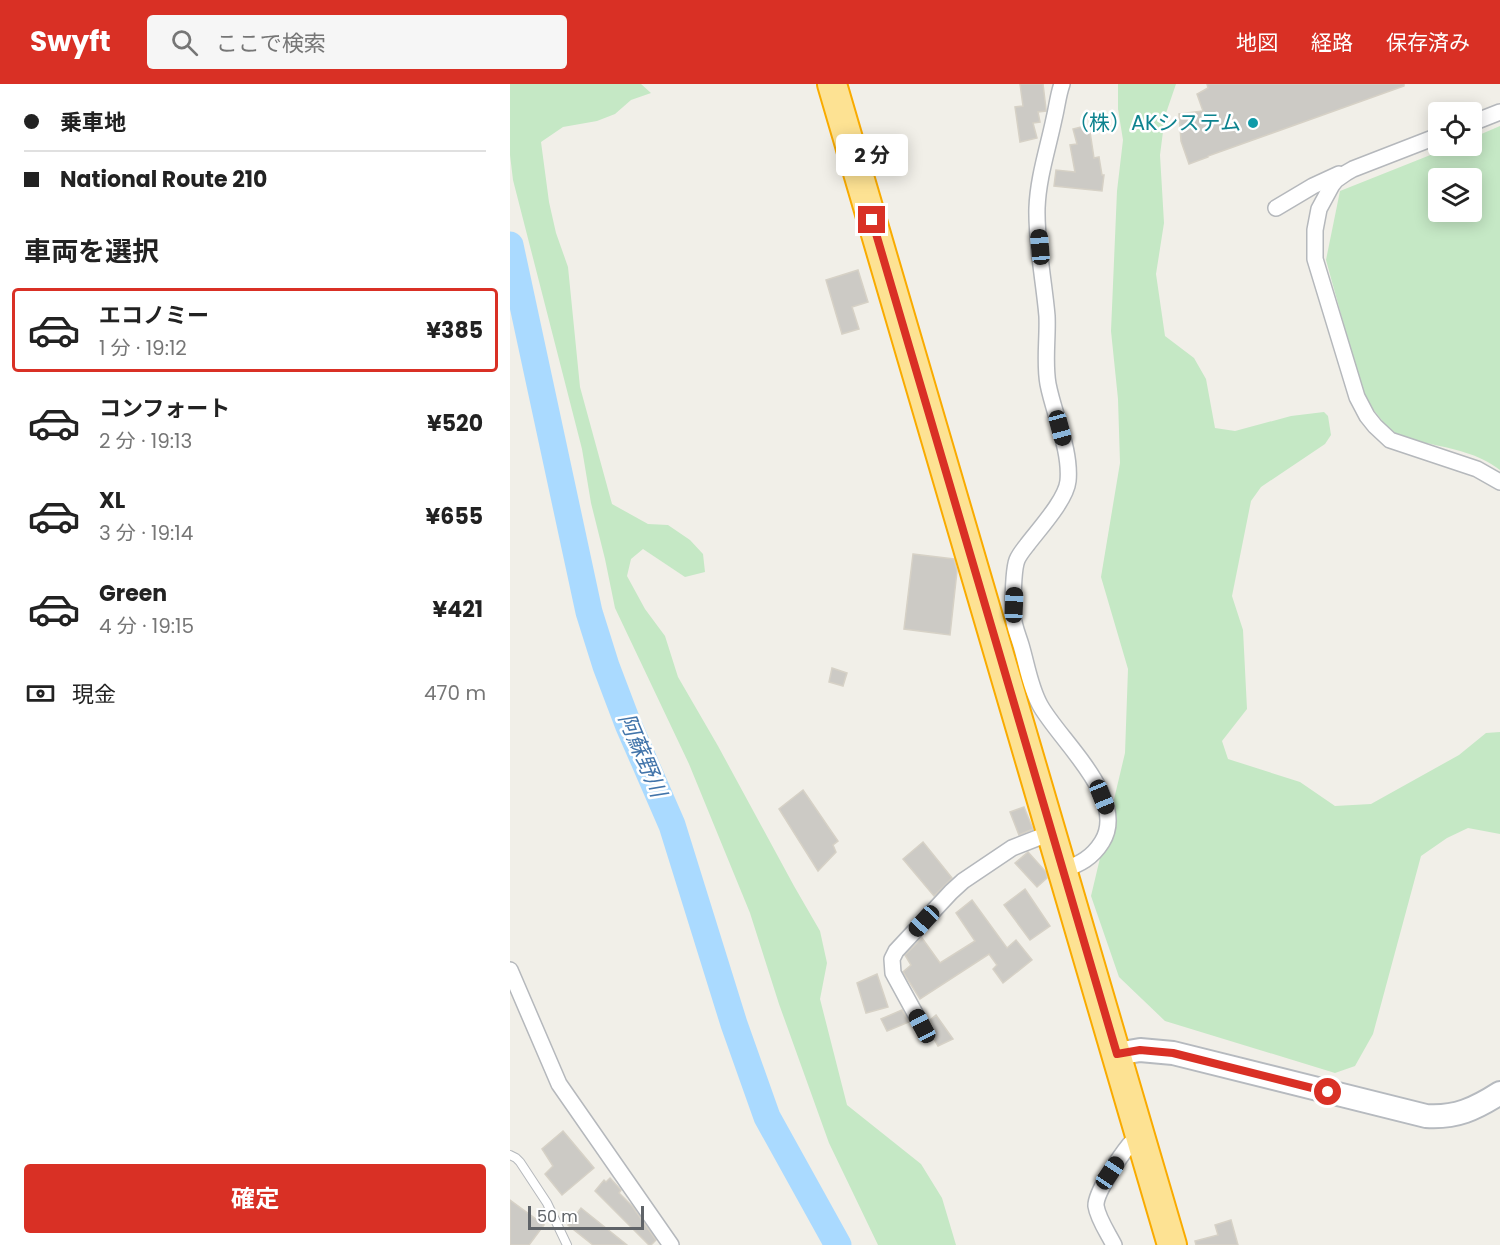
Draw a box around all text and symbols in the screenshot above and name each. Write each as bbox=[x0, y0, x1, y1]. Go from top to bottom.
search box bbox=[147, 15, 567, 69]
text: Swyft bbox=[30, 22, 111, 61]
icon: search bbox=[168, 26, 201, 59]
text: ここで検索 bbox=[216, 28, 326, 59]
text: 地図 bbox=[1236, 28, 1278, 57]
text: 経路 bbox=[1311, 28, 1353, 57]
text: 保存済み bbox=[1386, 28, 1470, 57]
map controls bbox=[1428, 102, 1482, 222]
button: locate bbox=[1428, 102, 1482, 156]
text: 乗車地 bbox=[60, 107, 126, 138]
place label: （株）AKシステム bbox=[1068, 108, 1241, 137]
marker: （株）AKシステム bbox=[1246, 116, 1260, 130]
callout: 2 分 bbox=[836, 133, 908, 175]
text: 2 分 bbox=[854, 141, 890, 169]
text: National Route 210 bbox=[60, 164, 267, 195]
button: layers bbox=[1428, 168, 1482, 222]
route end bbox=[858, 206, 885, 233]
car bbox=[1029, 228, 1051, 266]
text: 車両を選択 bbox=[24, 233, 159, 270]
text: エコノミー bbox=[99, 300, 209, 331]
icon: car bbox=[27, 303, 81, 357]
text: ¥385 bbox=[426, 315, 483, 346]
text: 1 分 · 19:12 bbox=[99, 334, 187, 362]
text: コンフォート bbox=[99, 393, 230, 424]
icon: car bbox=[27, 396, 81, 450]
text: ¥520 bbox=[427, 408, 483, 439]
car bbox=[1047, 408, 1073, 448]
text: 2 分 · 19:13 bbox=[99, 427, 192, 455]
text: XL bbox=[99, 485, 125, 516]
icon: car bbox=[27, 489, 81, 543]
text: ¥655 bbox=[426, 501, 483, 532]
text: 3 分 · 19:14 bbox=[99, 519, 193, 547]
text: Green bbox=[99, 578, 167, 609]
icon: car bbox=[27, 582, 81, 636]
car bbox=[1004, 587, 1024, 623]
text: ¥421 bbox=[433, 594, 483, 625]
text: 4 分 · 19:15 bbox=[99, 612, 194, 640]
icon: cash bbox=[24, 677, 57, 710]
text: 現金 bbox=[72, 679, 116, 710]
text: 470 m bbox=[424, 679, 486, 707]
water label: 阿蘇野川 bbox=[611, 709, 675, 804]
car bbox=[1087, 777, 1117, 817]
car bbox=[905, 902, 943, 940]
car bbox=[906, 1006, 938, 1046]
route start bbox=[1314, 1078, 1341, 1105]
car bbox=[1092, 1153, 1128, 1193]
button: 確定 bbox=[24, 1164, 486, 1233]
scale bar bbox=[528, 1203, 644, 1230]
text: 50 m bbox=[537, 1205, 578, 1228]

